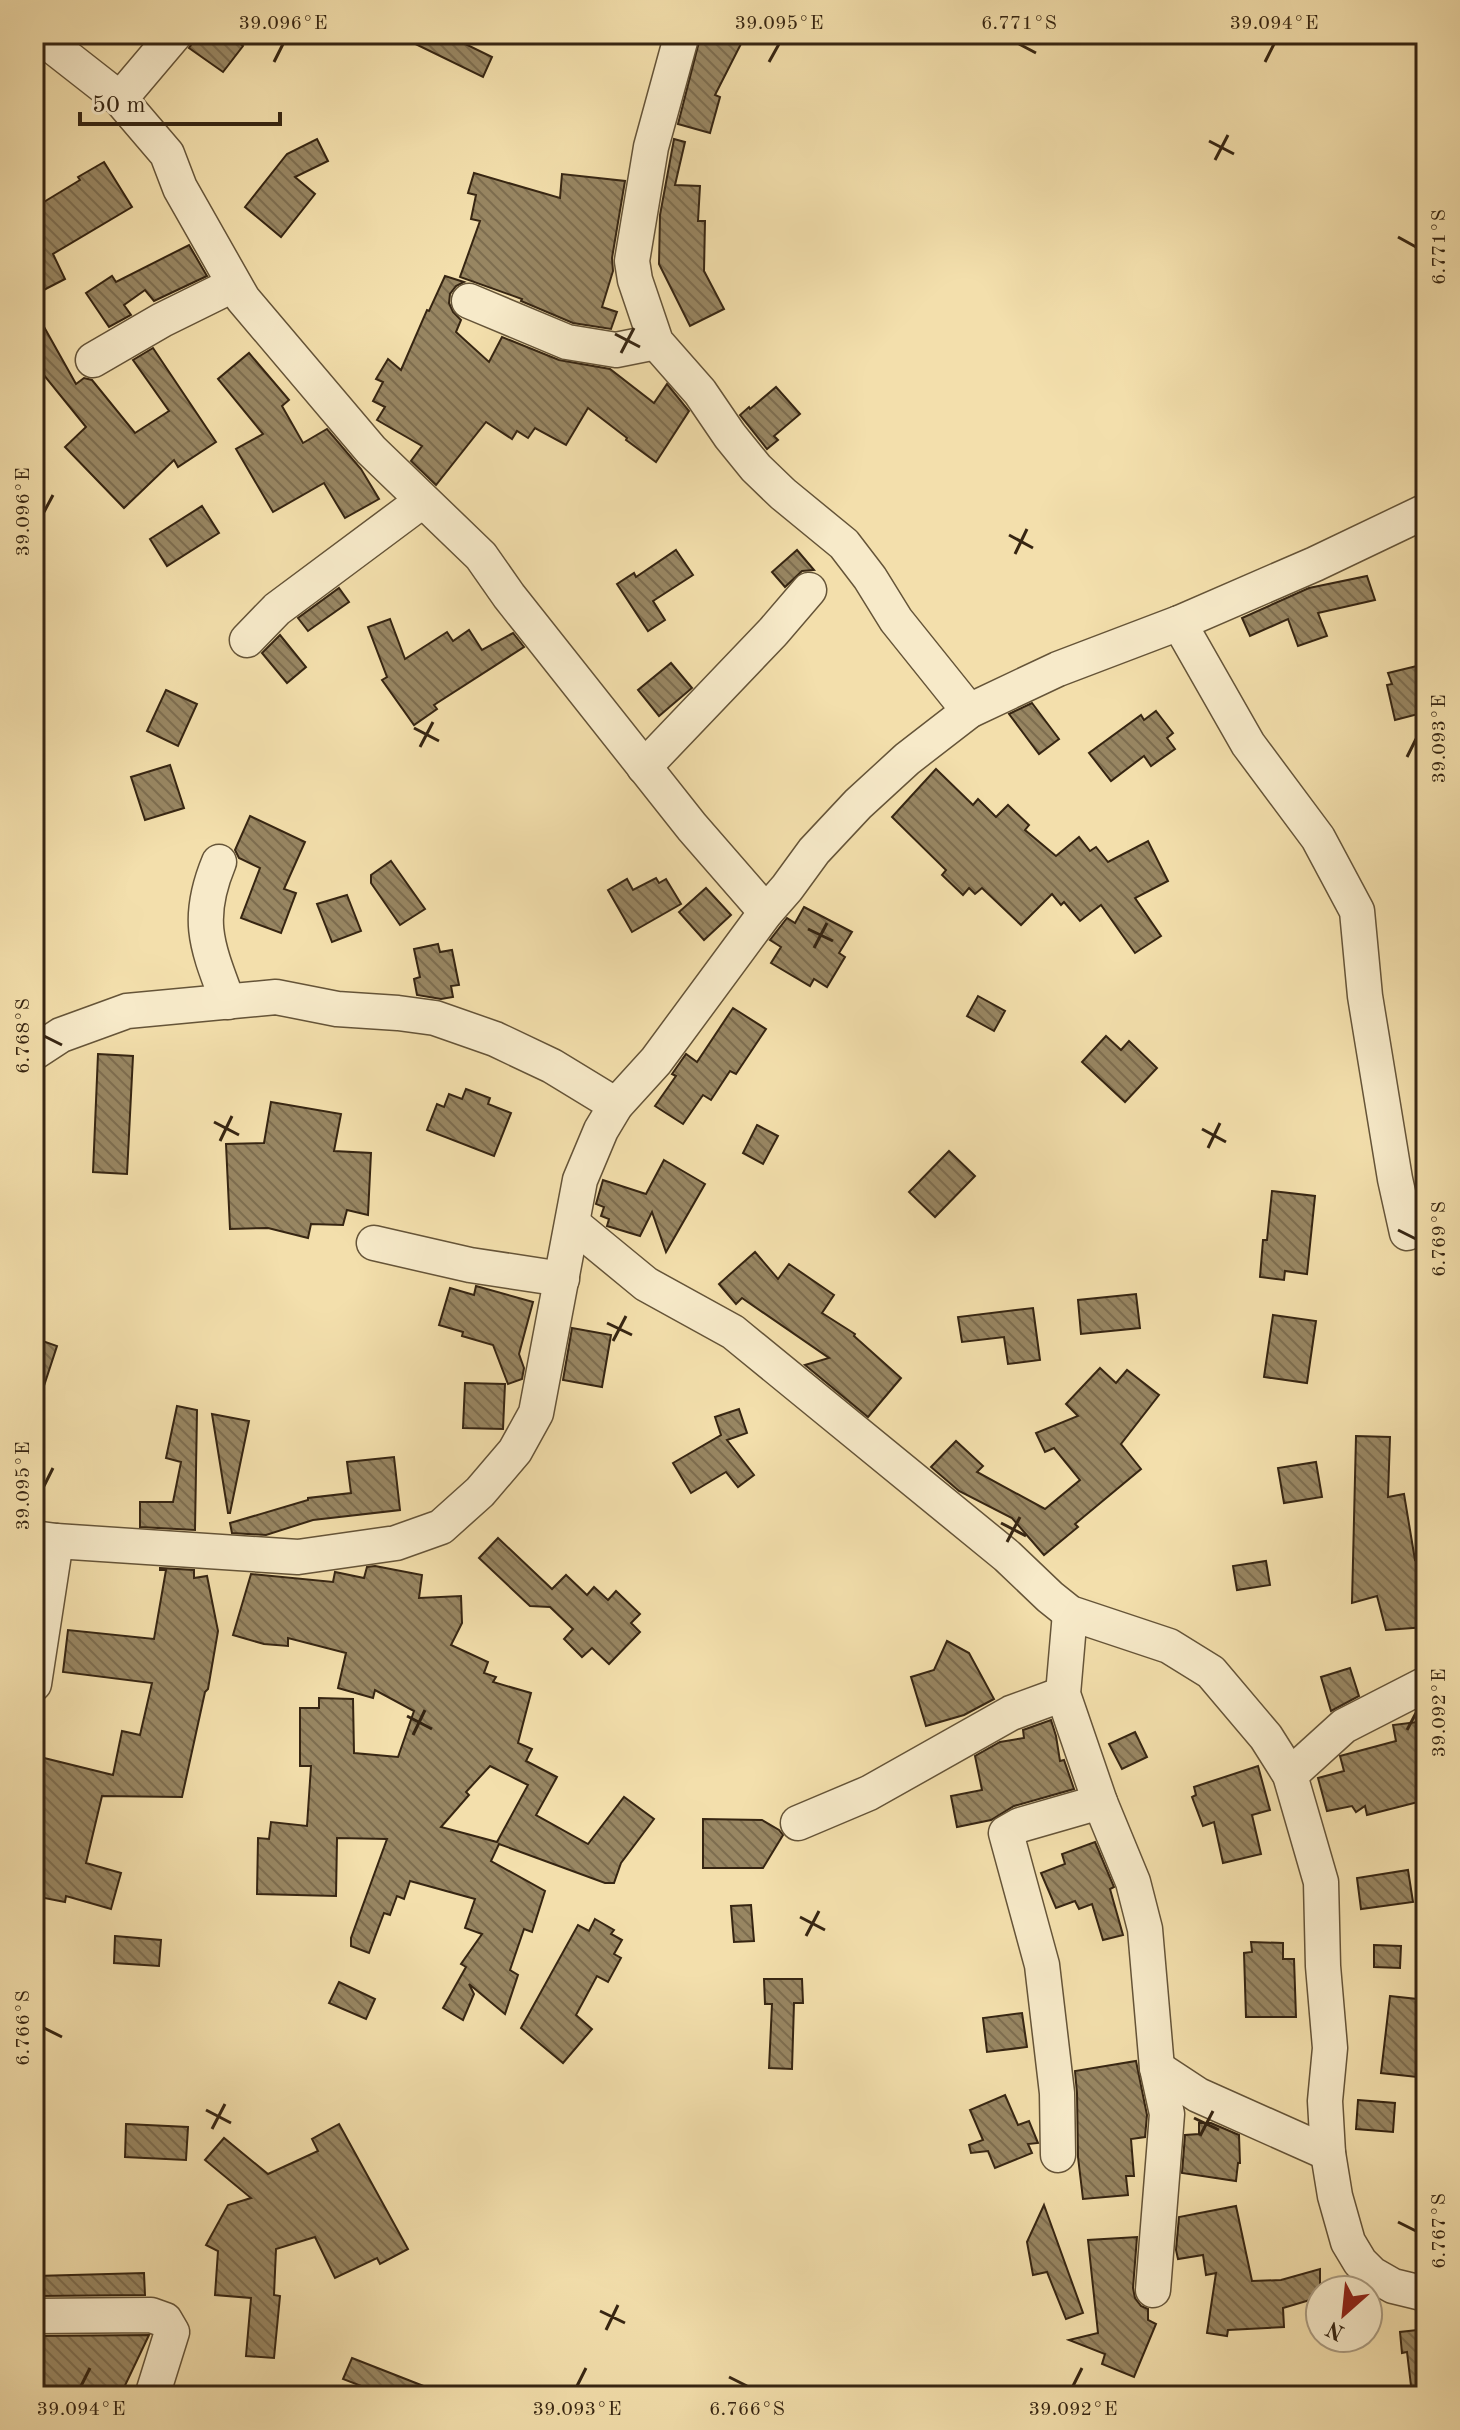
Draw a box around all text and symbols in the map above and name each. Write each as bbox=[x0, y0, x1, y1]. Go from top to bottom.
text: 39.096°E bbox=[239, 14, 328, 34]
text: 39.095°E bbox=[735, 14, 824, 34]
text: 6.771°S bbox=[981, 14, 1057, 34]
text: 39.094°E bbox=[1230, 14, 1319, 34]
scale bar bbox=[80, 76, 280, 126]
text: 50 m bbox=[92, 94, 146, 118]
text: 6.771°S bbox=[1430, 209, 1450, 285]
text: 39.096°E bbox=[14, 468, 34, 557]
text: 39.093°E bbox=[1430, 695, 1450, 784]
text: 6.768°S bbox=[14, 998, 34, 1074]
text: 6.769°S bbox=[1430, 1201, 1450, 1277]
text: 39.095°E bbox=[14, 1442, 34, 1531]
text: 39.092°E bbox=[1430, 1669, 1450, 1758]
text: 6.766°S bbox=[14, 1990, 34, 2066]
text: 6.767°S bbox=[1430, 2193, 1450, 2269]
north arrow bbox=[1304, 2274, 1384, 2354]
text: N bbox=[1323, 2316, 1348, 2344]
text: 39.094°E bbox=[37, 2400, 126, 2420]
text: 39.093°E bbox=[533, 2400, 622, 2420]
text: 6.766°S bbox=[709, 2400, 785, 2420]
text: 39.092°E bbox=[1029, 2400, 1118, 2420]

